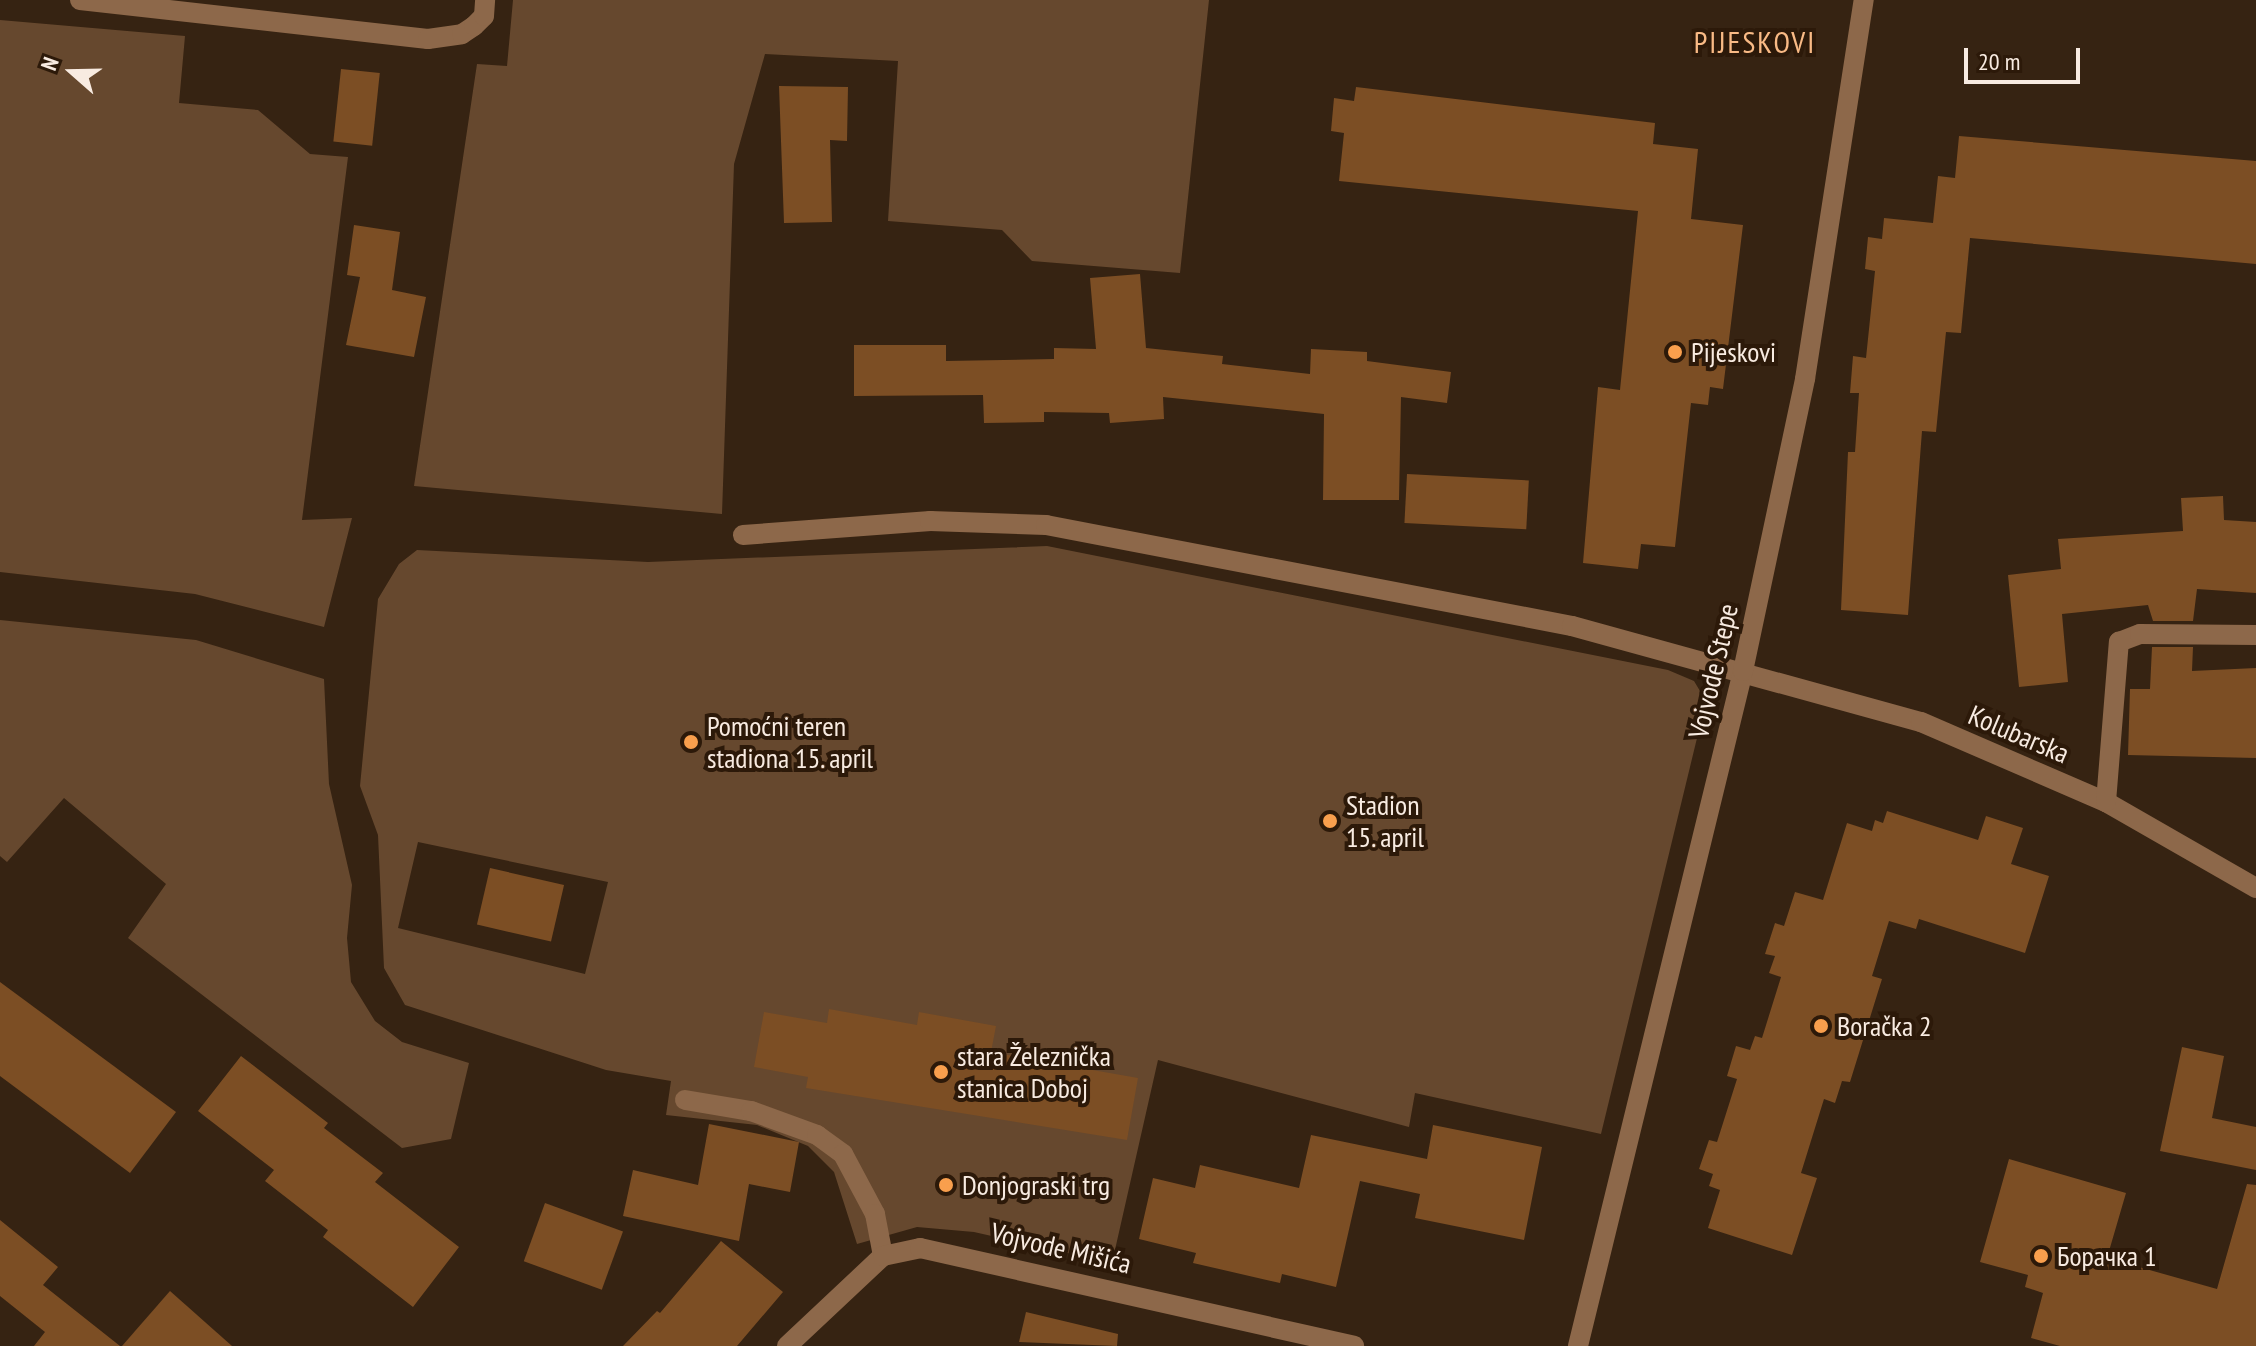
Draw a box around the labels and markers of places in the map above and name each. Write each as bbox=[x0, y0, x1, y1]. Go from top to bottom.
place label: Pijeskovi bbox=[1691, 335, 1776, 369]
marker: Pijeskovi bbox=[1666, 343, 1684, 361]
place label: Pomoćni teren stadiona 15. april bbox=[707, 709, 875, 775]
marker: Pomoćni teren stadiona 15. april bbox=[682, 733, 700, 751]
place label: Stadion 15. april bbox=[1346, 788, 1426, 854]
marker: Stadion 15. april bbox=[1321, 812, 1339, 830]
place label: Boračka 2 bbox=[1837, 1009, 1932, 1043]
marker: Boračka 2 bbox=[1812, 1017, 1830, 1035]
place label: stara Železnička stanica Doboj bbox=[957, 1039, 1111, 1105]
marker: stara Železnička stanica Doboj bbox=[932, 1063, 950, 1081]
place label: Donjograski trg bbox=[962, 1168, 1110, 1202]
marker: Donjograski trg bbox=[937, 1176, 955, 1194]
place label: Борачка 1 bbox=[2057, 1239, 2157, 1273]
marker: Борачка 1 bbox=[2032, 1247, 2050, 1265]

